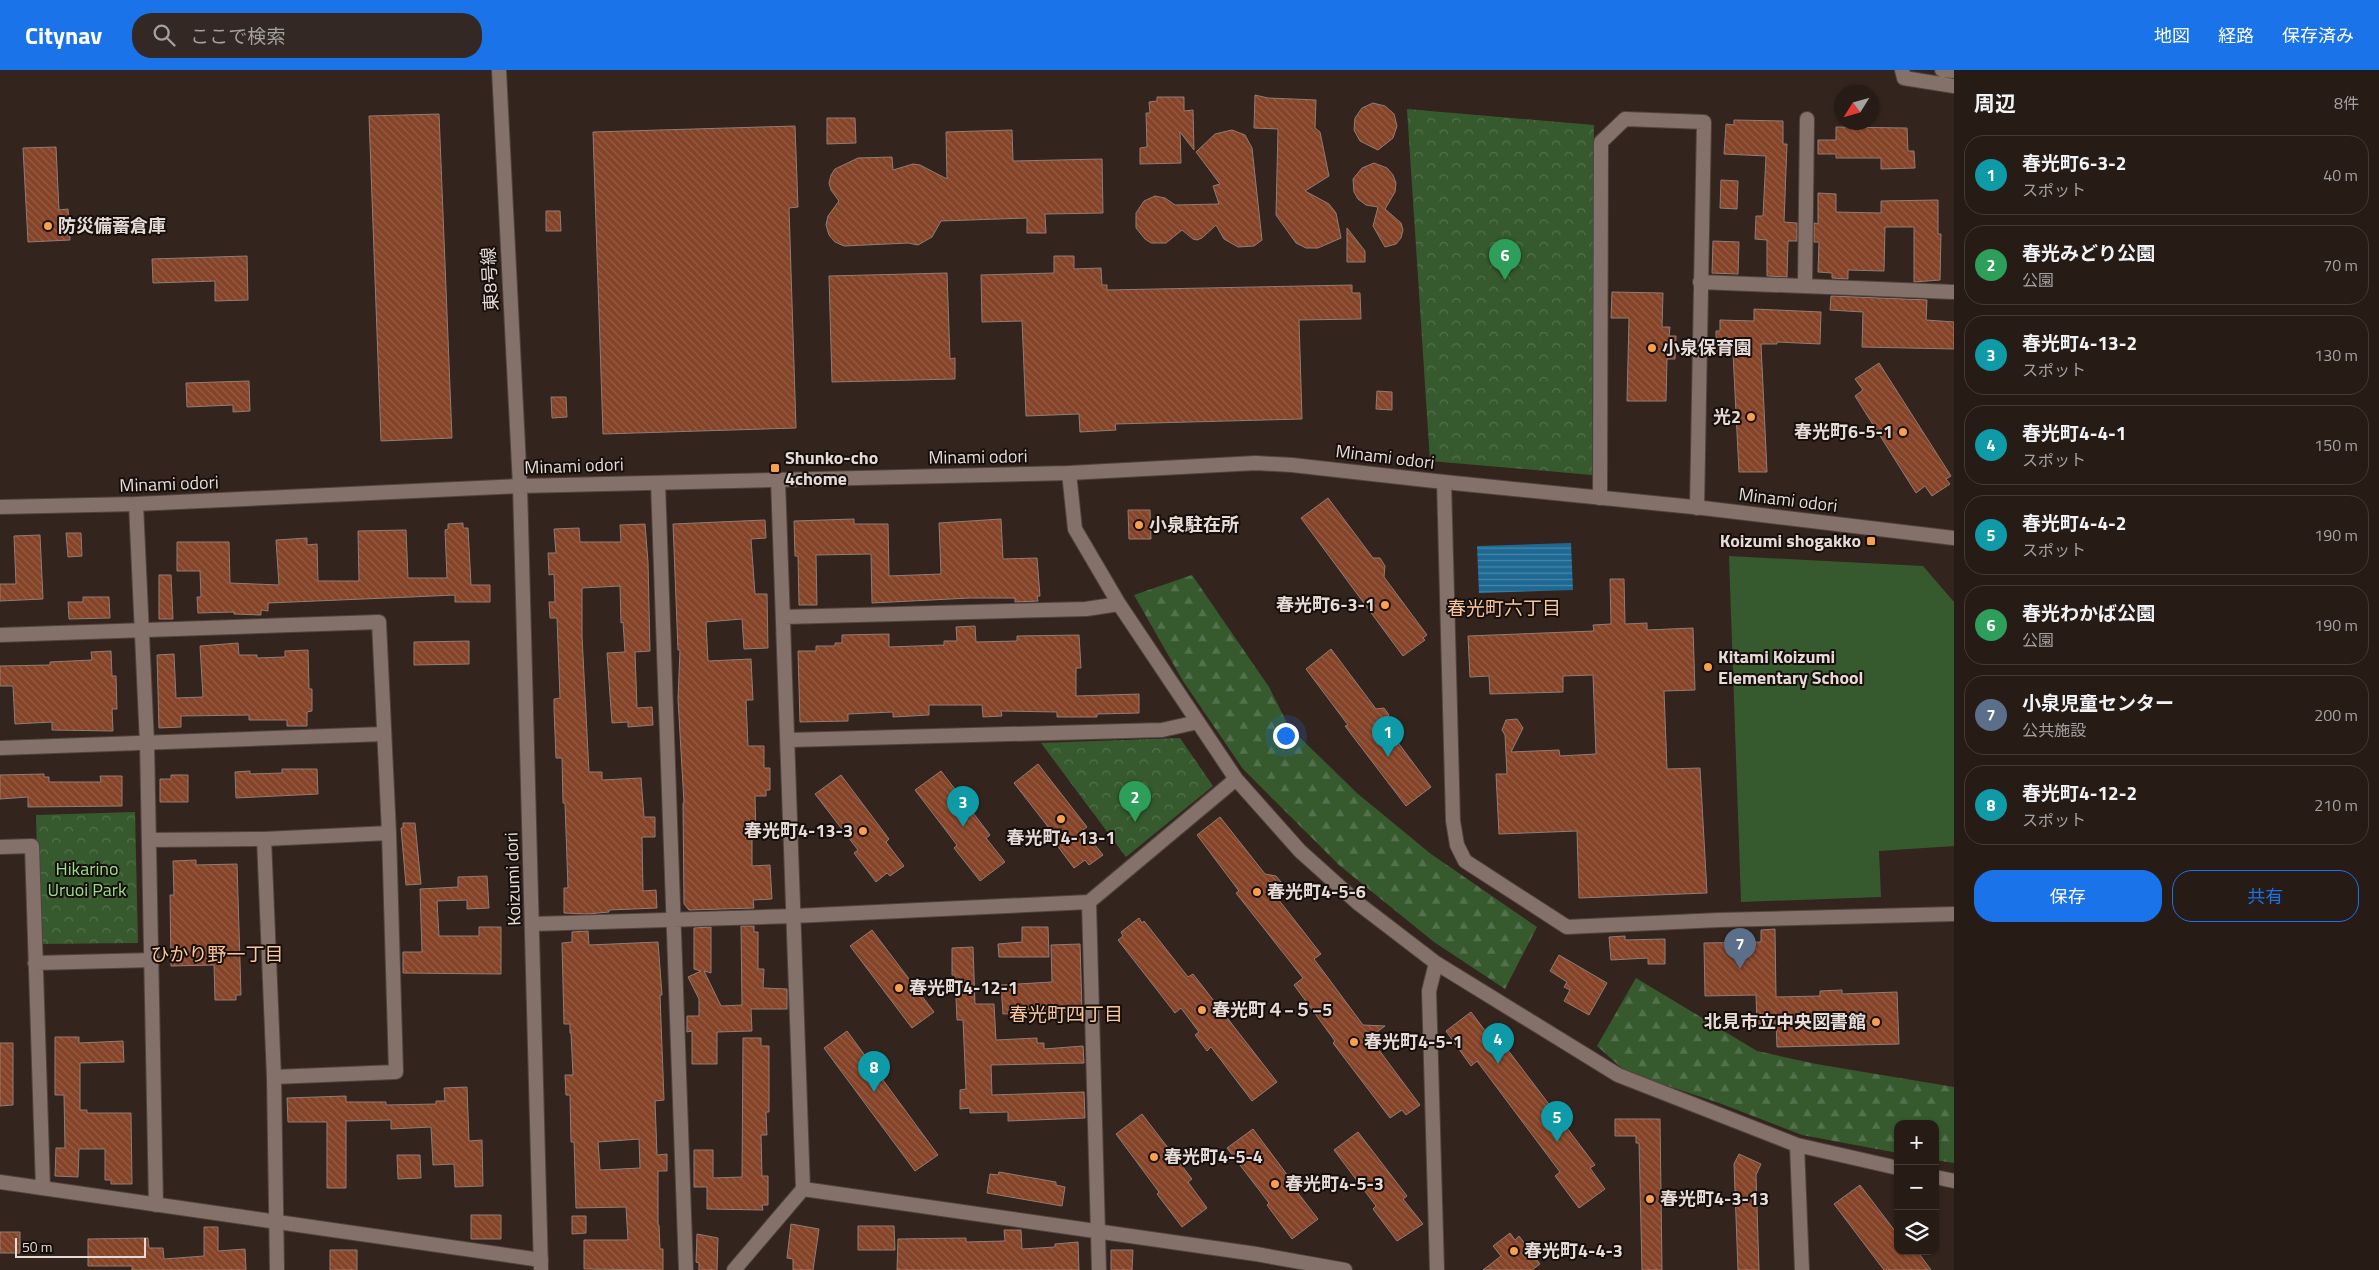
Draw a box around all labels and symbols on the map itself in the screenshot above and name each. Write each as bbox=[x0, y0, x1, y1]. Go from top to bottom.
north arrow bbox=[1834, 85, 1879, 130]
place label: 防災備蓄倉庫 bbox=[58, 212, 166, 239]
marker: 防災備蓄倉庫 bbox=[42, 220, 54, 232]
pin: 6 bbox=[1489, 239, 1521, 280]
street label: 東8号線 bbox=[474, 246, 505, 312]
place label: 小泉保育園 bbox=[1662, 334, 1752, 361]
marker: 小泉保育園 bbox=[1646, 342, 1658, 354]
place label: 光2 bbox=[1713, 403, 1741, 430]
marker: 光2 bbox=[1745, 411, 1757, 423]
place label: 春光町6-5-1 bbox=[1794, 418, 1893, 445]
marker: 春光町6-5-1 bbox=[1897, 426, 1909, 438]
street label: Minami odori bbox=[1334, 437, 1436, 476]
street label: Minami odori bbox=[928, 442, 1028, 471]
place label: Shunko-cho 4chome bbox=[785, 444, 878, 492]
street label: Minami odori bbox=[524, 450, 624, 481]
marker: Shunko-cho 4chome bbox=[769, 462, 781, 474]
street label: Minami odori bbox=[119, 468, 219, 499]
street label: Minami odori bbox=[1737, 480, 1839, 519]
place label: 小泉駐在所 bbox=[1149, 511, 1239, 538]
marker: 小泉駐在所 bbox=[1133, 519, 1145, 531]
place label: Koizumi shogakko bbox=[1720, 527, 1861, 554]
marker: Koizumi shogakko bbox=[1865, 535, 1877, 547]
place label: 春光町6-3-1 bbox=[1276, 591, 1375, 618]
district label: 春光町六丁目 bbox=[1447, 593, 1561, 622]
marker: 春光町6-3-1 bbox=[1379, 599, 1391, 611]
place label: Kitami Koizumi Elementary School bbox=[1718, 643, 1863, 691]
marker: Kitami Koizumi Elementary School bbox=[1702, 661, 1714, 673]
pin: 1 bbox=[1372, 716, 1404, 757]
your location bbox=[1273, 723, 1299, 749]
pin: 2 bbox=[1119, 781, 1151, 822]
pin: 3 bbox=[947, 786, 979, 827]
marker: 春光町4-13-1 bbox=[1055, 813, 1067, 825]
place label: 春光町4-13-3 bbox=[744, 817, 853, 844]
place label: 春光町4-13-1 bbox=[1006, 824, 1116, 851]
marker: 春光町4-13-3 bbox=[857, 825, 869, 837]
street label: Koizumi dori bbox=[497, 832, 528, 926]
park label: Hikarino Uruoi Park bbox=[47, 855, 127, 903]
place label: 春光町4-5-6 bbox=[1267, 878, 1366, 905]
marker: 春光町4-5-6 bbox=[1251, 886, 1263, 898]
pin: 7 bbox=[1724, 928, 1756, 969]
district label: ひかり野一丁目 bbox=[150, 939, 284, 968]
place label: 春光町4-12-1 bbox=[909, 974, 1018, 1001]
marker: 春光町4-12-1 bbox=[893, 982, 905, 994]
place label: 春光町４−５−5 bbox=[1212, 996, 1332, 1023]
district label: 春光町四丁目 bbox=[1009, 999, 1123, 1028]
marker: 春光町４−５−5 bbox=[1196, 1004, 1208, 1016]
place label: 北見市立中央図書館 bbox=[1704, 1008, 1866, 1035]
marker: 北見市立中央図書館 bbox=[1870, 1016, 1882, 1028]
pin: 4 bbox=[1482, 1023, 1514, 1064]
place label: 春光町4-5-1 bbox=[1364, 1028, 1463, 1055]
marker: 春光町4-5-1 bbox=[1348, 1036, 1360, 1048]
pin: 8 bbox=[858, 1051, 890, 1092]
pin: 5 bbox=[1541, 1101, 1573, 1142]
place label: 春光町4-5-4 bbox=[1164, 1143, 1263, 1170]
marker: 春光町4-5-4 bbox=[1148, 1151, 1160, 1163]
place label: 春光町4-5-3 bbox=[1285, 1170, 1384, 1197]
marker: 春光町4-5-3 bbox=[1269, 1178, 1281, 1190]
place label: 春光町4-3-13 bbox=[1660, 1185, 1769, 1212]
marker: 春光町4-3-13 bbox=[1644, 1193, 1656, 1205]
scale bar bbox=[15, 1235, 146, 1258]
place label: 春光町4-4-3 bbox=[1524, 1237, 1623, 1264]
marker: 春光町4-4-3 bbox=[1508, 1245, 1520, 1257]

